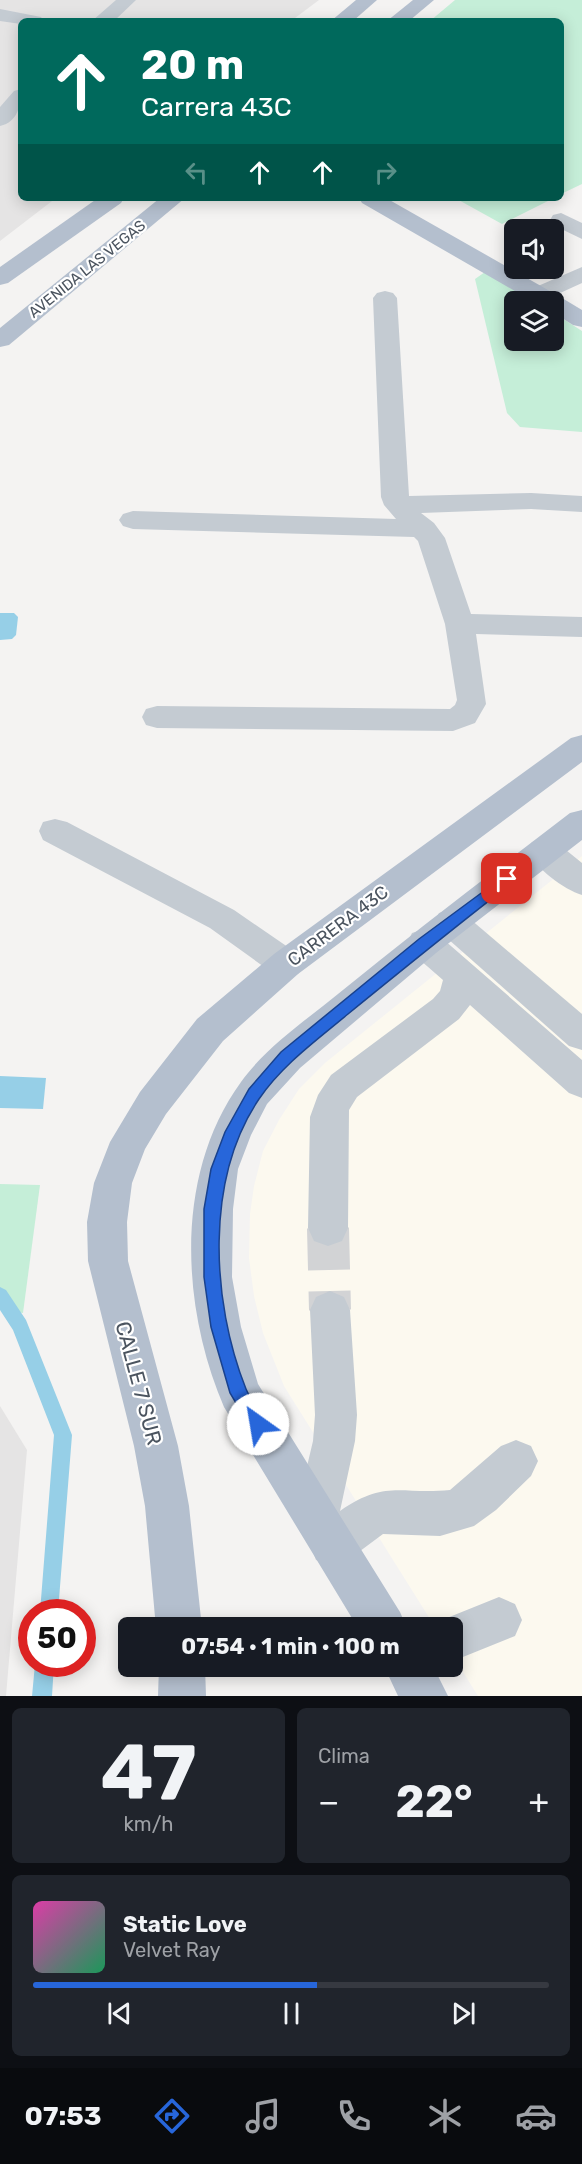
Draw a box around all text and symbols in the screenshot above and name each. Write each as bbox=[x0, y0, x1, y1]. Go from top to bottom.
text: 20 m bbox=[141, 40, 244, 90]
icon: ahead bbox=[42, 42, 120, 120]
text: Carrera 43C bbox=[141, 91, 292, 123]
icon: left bbox=[180, 156, 213, 189]
icon: ahead bbox=[243, 156, 276, 189]
icon: ahead bbox=[306, 156, 339, 189]
icon: right bbox=[369, 156, 402, 189]
street label: AVENIDA LAS VEGAS bbox=[25, 216, 149, 322]
map controls bbox=[504, 219, 564, 351]
button: sound bbox=[504, 219, 564, 279]
button: layers bbox=[504, 291, 564, 351]
pin bbox=[481, 853, 532, 904]
icon: arrive bbox=[490, 862, 523, 895]
street label: CARRERA 43C bbox=[283, 881, 393, 971]
street label: CALLE 7 SUR bbox=[111, 1318, 167, 1448]
position arrow bbox=[226, 1392, 290, 1456]
speed limit sign: 50 bbox=[18, 1599, 96, 1677]
text: 07:54 · 1 min · 100 m bbox=[181, 1633, 400, 1660]
text: 47 bbox=[100, 1726, 197, 1819]
text: Clima bbox=[318, 1744, 370, 1768]
text: 22° bbox=[395, 1775, 472, 1828]
text: − bbox=[318, 1782, 339, 1821]
text: + bbox=[528, 1782, 549, 1821]
text: km/h bbox=[124, 1812, 173, 1836]
text: Static Love bbox=[123, 1911, 247, 1938]
text: Velvet Ray bbox=[123, 1938, 221, 1962]
icon: previous bbox=[103, 1997, 136, 2030]
icon: pause bbox=[275, 1997, 308, 2030]
icon: next bbox=[447, 1997, 480, 2030]
icon: directions bbox=[151, 2095, 193, 2137]
icon: music bbox=[242, 2095, 284, 2137]
icon: phone bbox=[333, 2095, 375, 2137]
icon: climate bbox=[424, 2095, 466, 2137]
icon: car bbox=[515, 2095, 557, 2137]
text: 07:53 bbox=[25, 2100, 102, 2132]

